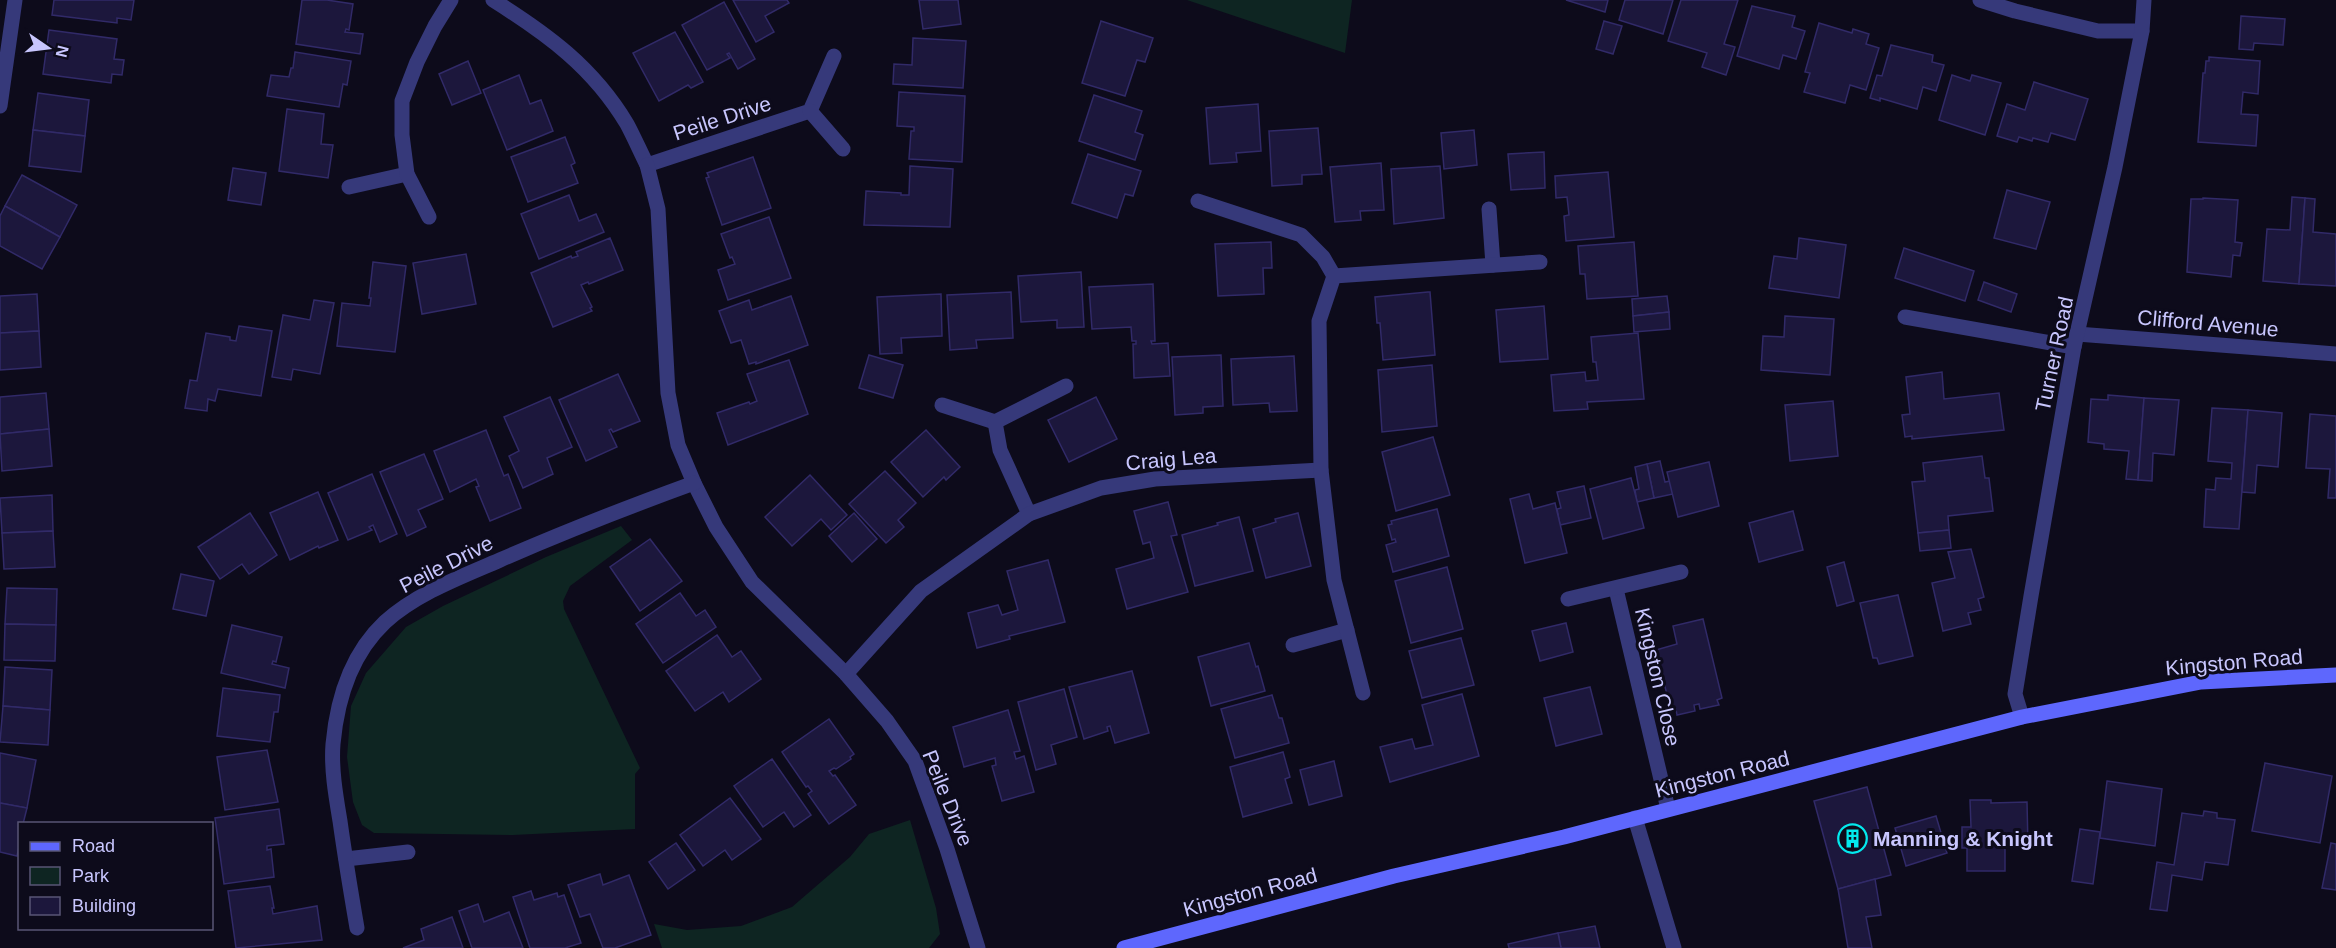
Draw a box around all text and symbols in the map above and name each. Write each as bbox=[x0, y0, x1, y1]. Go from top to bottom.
north arrow bbox=[18, 18, 78, 78]
text: N bbox=[52, 44, 72, 59]
street label: Peile Drive bbox=[670, 91, 774, 145]
street label: Turner Road bbox=[2031, 294, 2077, 414]
street label: Clifford Avenue bbox=[2136, 305, 2280, 341]
street label: Craig Lea bbox=[1125, 444, 1218, 474]
street label: Peile Drive bbox=[396, 531, 496, 597]
street label: Kingston Close bbox=[1631, 606, 1685, 748]
street label: Kingston Road bbox=[2164, 645, 2304, 679]
street label: Kingston Road bbox=[1652, 746, 1792, 802]
street label: Peile Drive bbox=[918, 747, 978, 849]
legend bbox=[18, 822, 213, 930]
building icon: Manning & Knight bbox=[1836, 822, 1868, 854]
place label: Manning & Knight bbox=[1873, 827, 2053, 850]
text: Road bbox=[72, 836, 115, 856]
street label: Kingston Road bbox=[1180, 863, 1320, 921]
text: Park bbox=[72, 866, 110, 886]
text: Building bbox=[72, 896, 136, 916]

